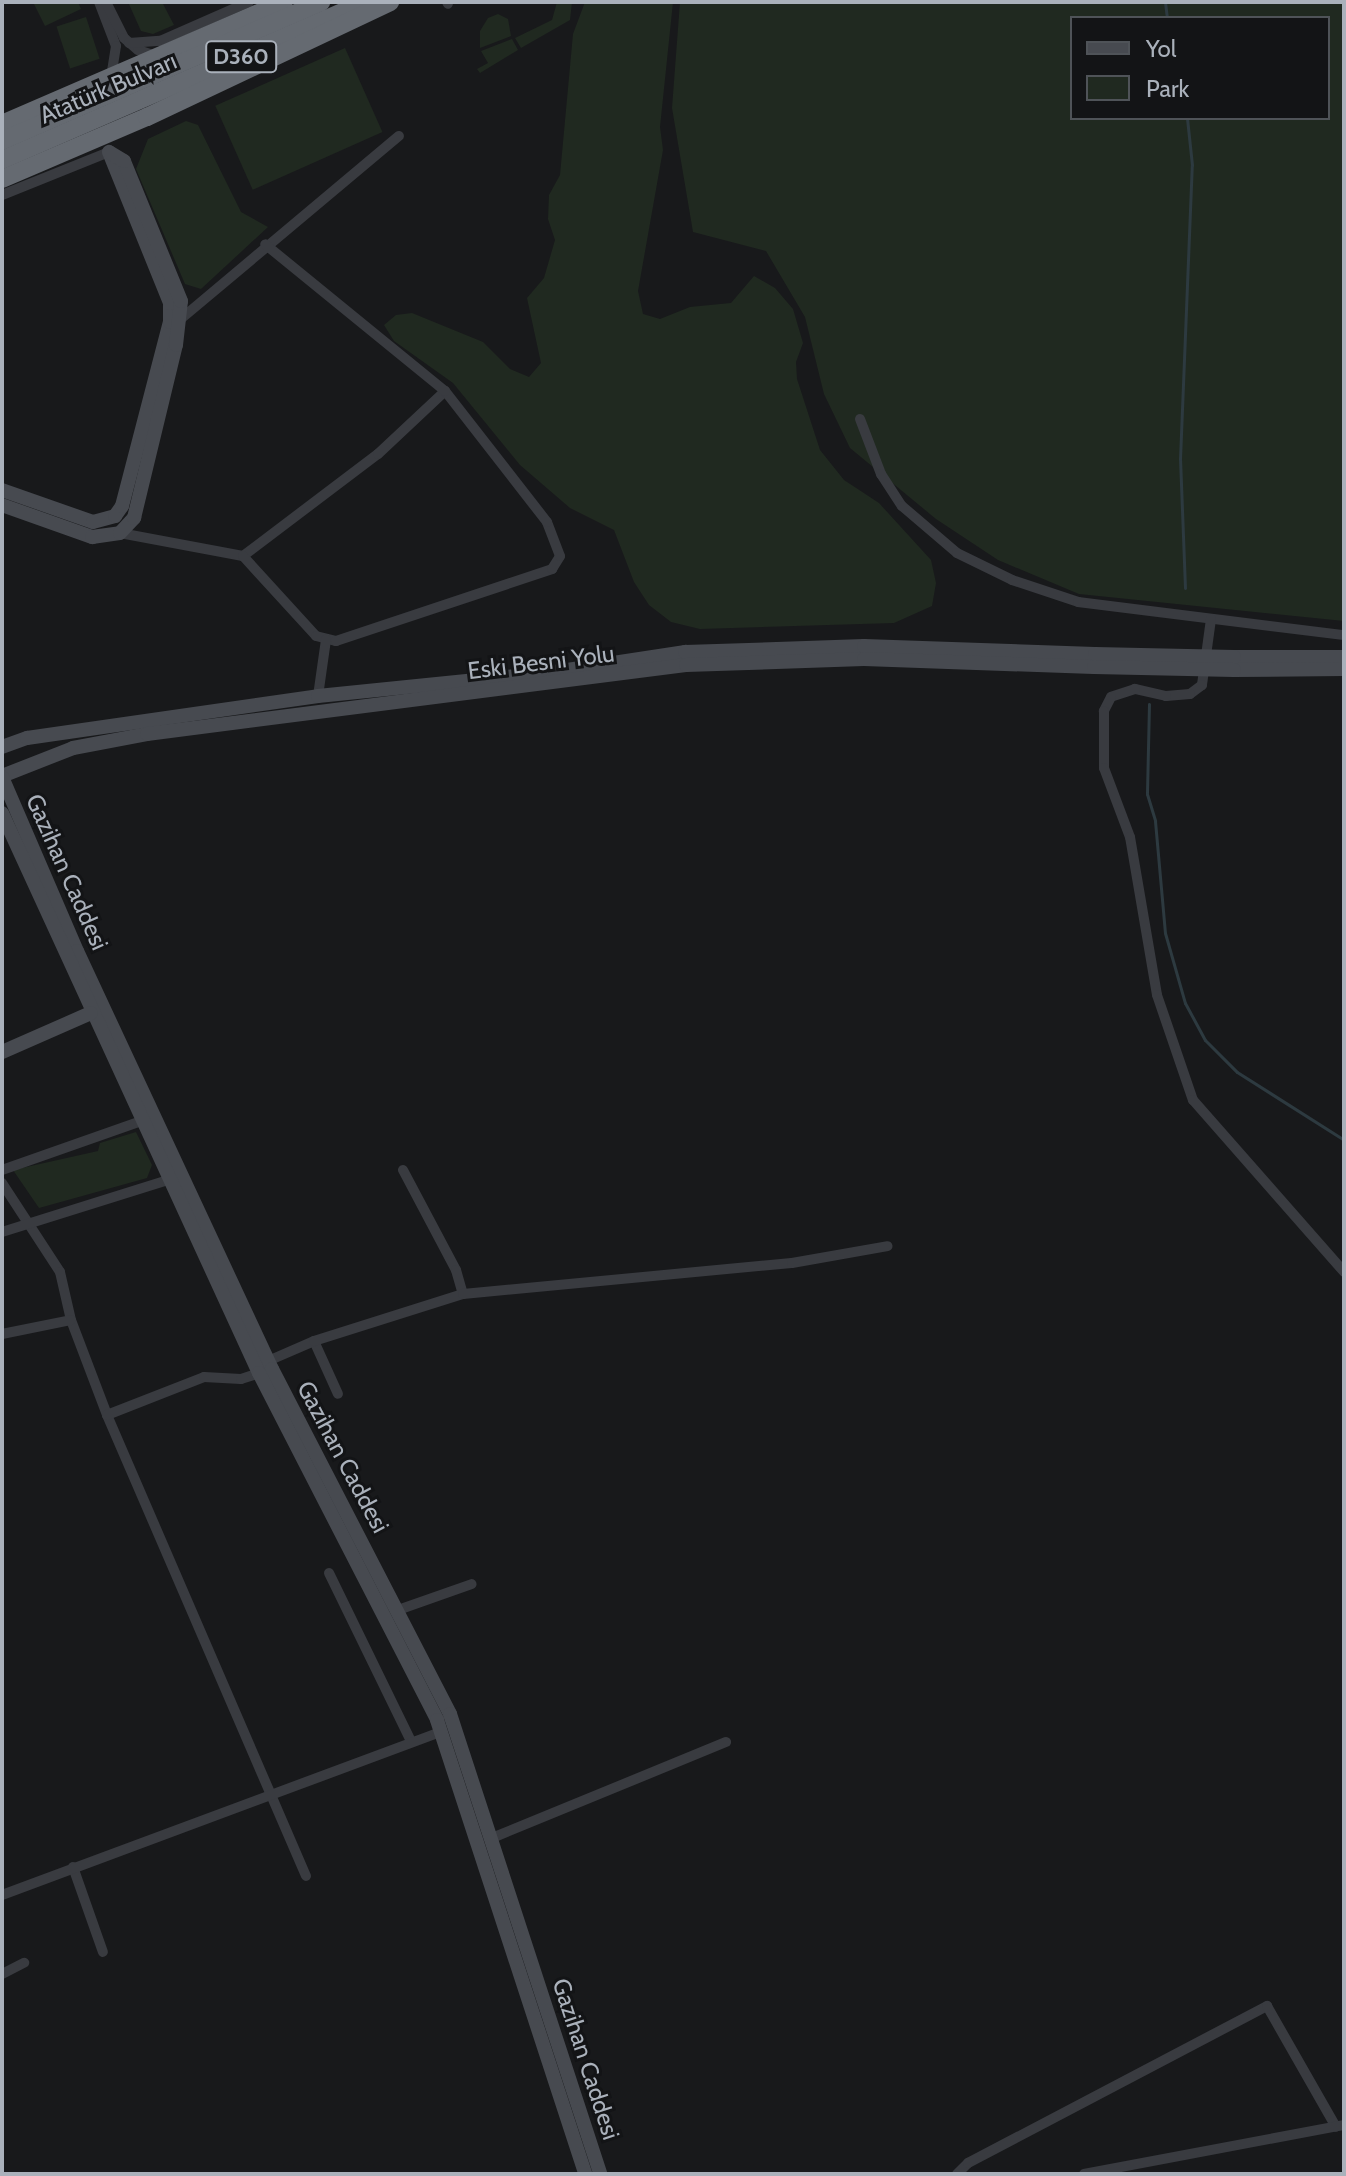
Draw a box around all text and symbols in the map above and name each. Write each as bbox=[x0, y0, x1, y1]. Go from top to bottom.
legend bbox=[1070, 16, 1330, 120]
text: Yol bbox=[1146, 34, 1176, 63]
road number: D360 bbox=[205, 39, 277, 75]
street label: Atatürk Bulvarı bbox=[35, 46, 181, 130]
text: Park bbox=[1146, 74, 1189, 103]
street label: Eski Besni Yolu bbox=[466, 639, 616, 685]
street label: Gazihan Caddesi bbox=[20, 790, 114, 954]
street label: Gazihan Caddesi bbox=[291, 1376, 395, 1538]
street label: Gazihan Caddesi bbox=[546, 1975, 626, 2143]

